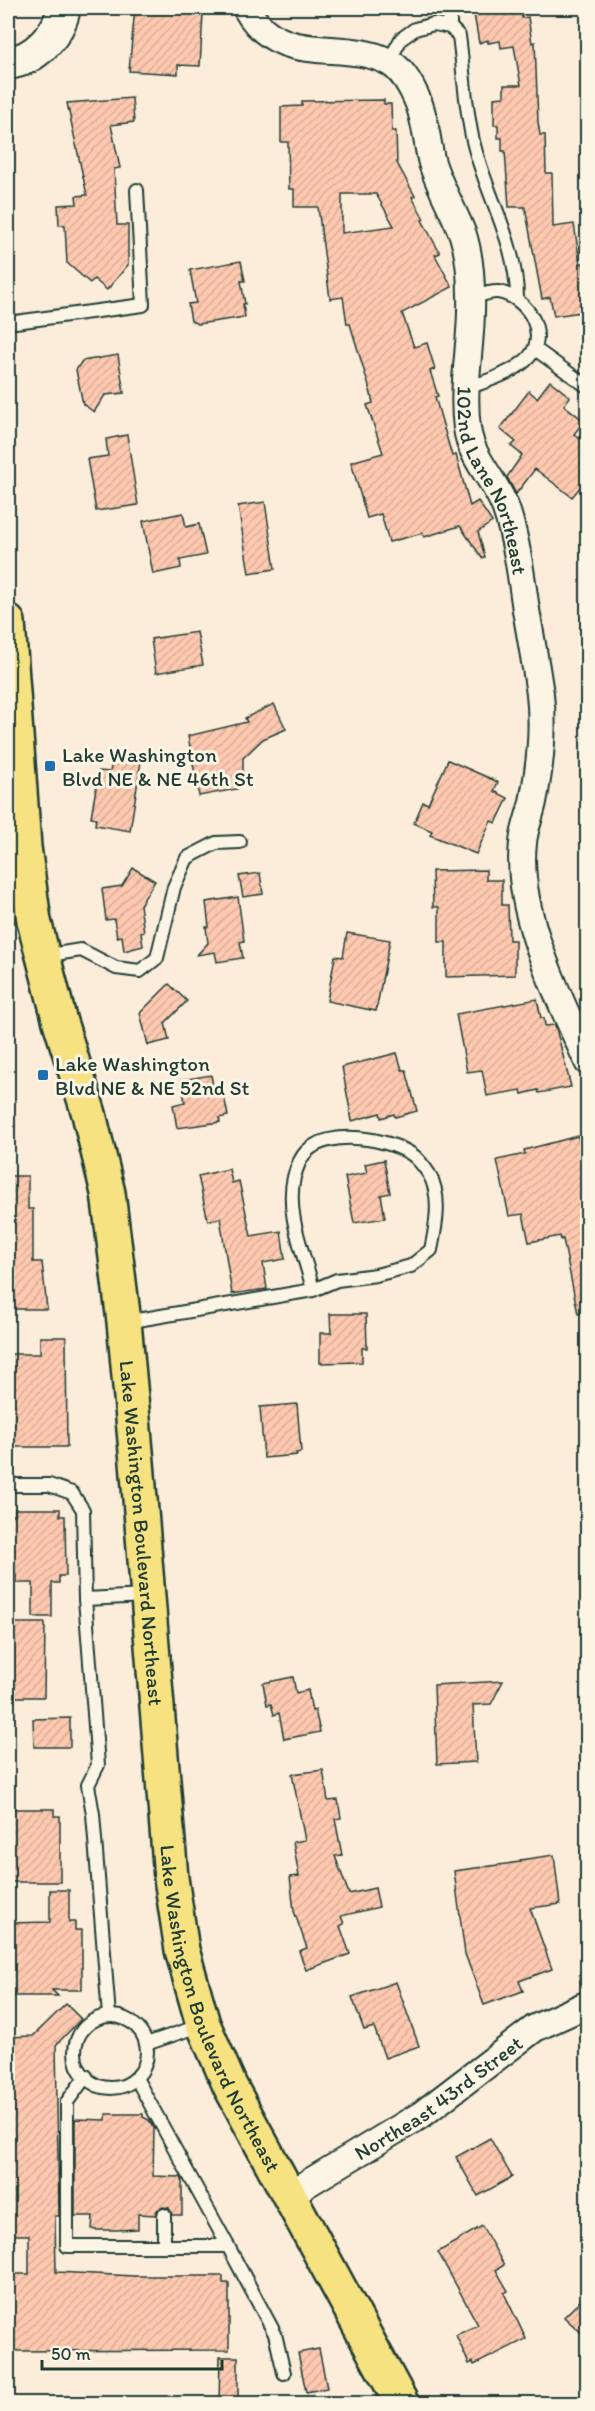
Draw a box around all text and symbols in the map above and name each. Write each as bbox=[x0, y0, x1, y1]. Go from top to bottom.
street label: 102nd Lane Northeast bbox=[453, 386, 533, 576]
place label: Lake Washington Blvd NE & NE 46th St bbox=[62, 742, 254, 791]
marker: Lake Washington Blvd NE & NE 46th St bbox=[43, 759, 57, 773]
place label: Lake Washington Blvd NE & NE 52nd St bbox=[55, 1051, 250, 1100]
marker: Lake Washington Blvd NE & NE 52nd St bbox=[36, 1068, 50, 1082]
street label: Lake Washington Boulevard Northeast bbox=[115, 1359, 169, 1707]
street label: Lake Washington Boulevard Northeast bbox=[156, 1844, 287, 2176]
street label: Northeast 43rd Street bbox=[350, 2030, 527, 2165]
scale bar bbox=[42, 2333, 222, 2371]
text: 50 m bbox=[51, 2343, 91, 2365]

